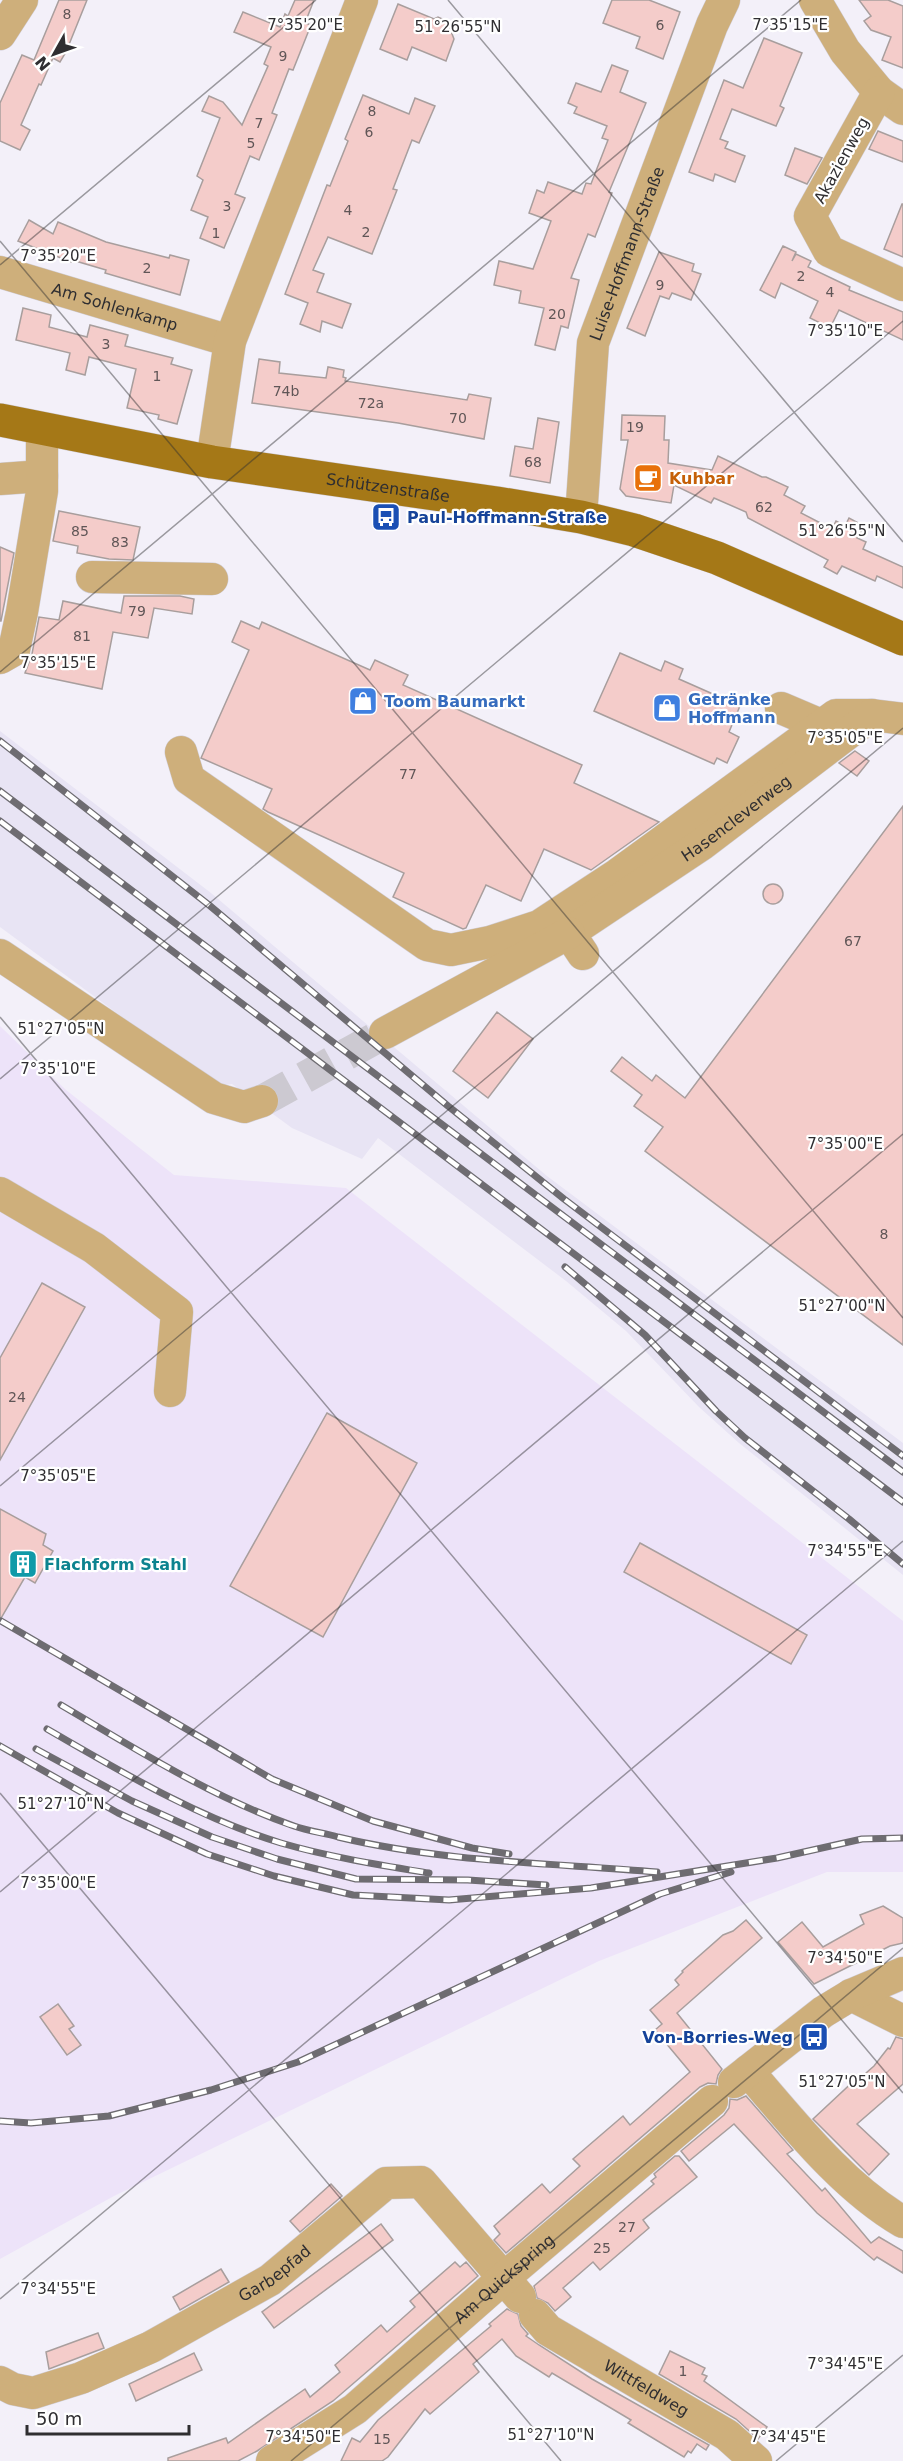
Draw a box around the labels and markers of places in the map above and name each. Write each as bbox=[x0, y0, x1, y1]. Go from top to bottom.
cafe icon: Kuhbar bbox=[632, 462, 664, 494]
place label: Kuhbar bbox=[669, 469, 734, 488]
bus stop icon: Paul-Hoffmann-Straße bbox=[370, 501, 402, 533]
place label: Paul-Hoffmann-Straße bbox=[407, 508, 607, 527]
shop icon: Toom Baumarkt bbox=[347, 685, 379, 717]
place label: Getränke Hoffmann bbox=[688, 690, 776, 727]
place label: Toom Baumarkt bbox=[384, 692, 525, 711]
shop icon: Getränke Hoffmann bbox=[651, 692, 683, 724]
building icon: Flachform Stahl bbox=[7, 1548, 39, 1580]
place label: Flachform Stahl bbox=[44, 1555, 187, 1574]
bus stop icon: Von-Borries-Weg bbox=[798, 2021, 830, 2053]
place label: Von-Borries-Weg bbox=[642, 2028, 793, 2047]

